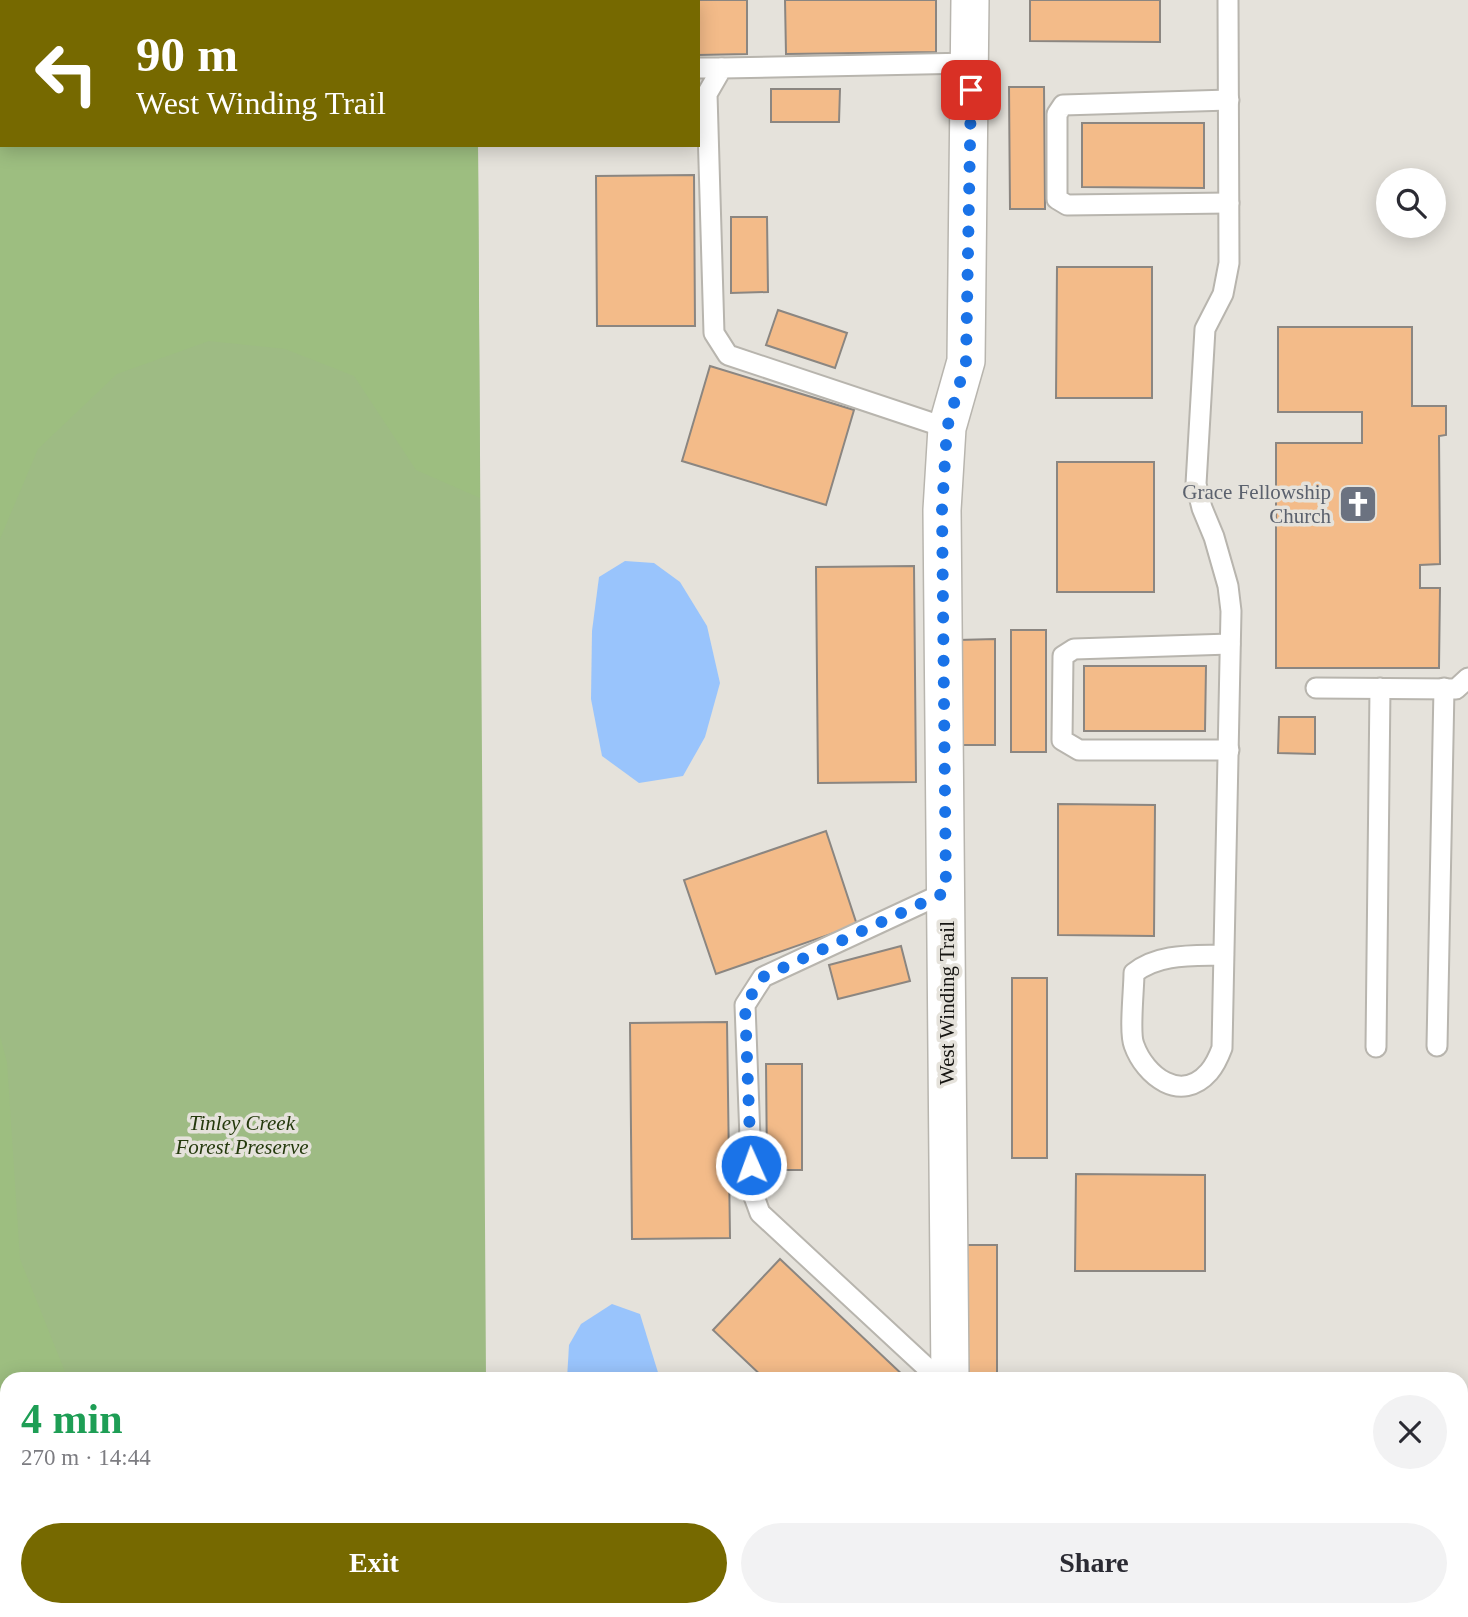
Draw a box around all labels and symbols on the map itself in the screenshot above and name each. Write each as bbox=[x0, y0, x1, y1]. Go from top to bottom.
pin bbox=[941, 60, 1001, 120]
place label: Grace Fellowship Church bbox=[1182, 480, 1331, 528]
church icon: Grace Fellowship Church bbox=[1337, 483, 1379, 525]
street label: West Winding Trail bbox=[935, 921, 959, 1085]
park label: Tinley Creek Forest Preserve bbox=[174, 1111, 309, 1159]
position arrow bbox=[714, 1128, 788, 1202]

